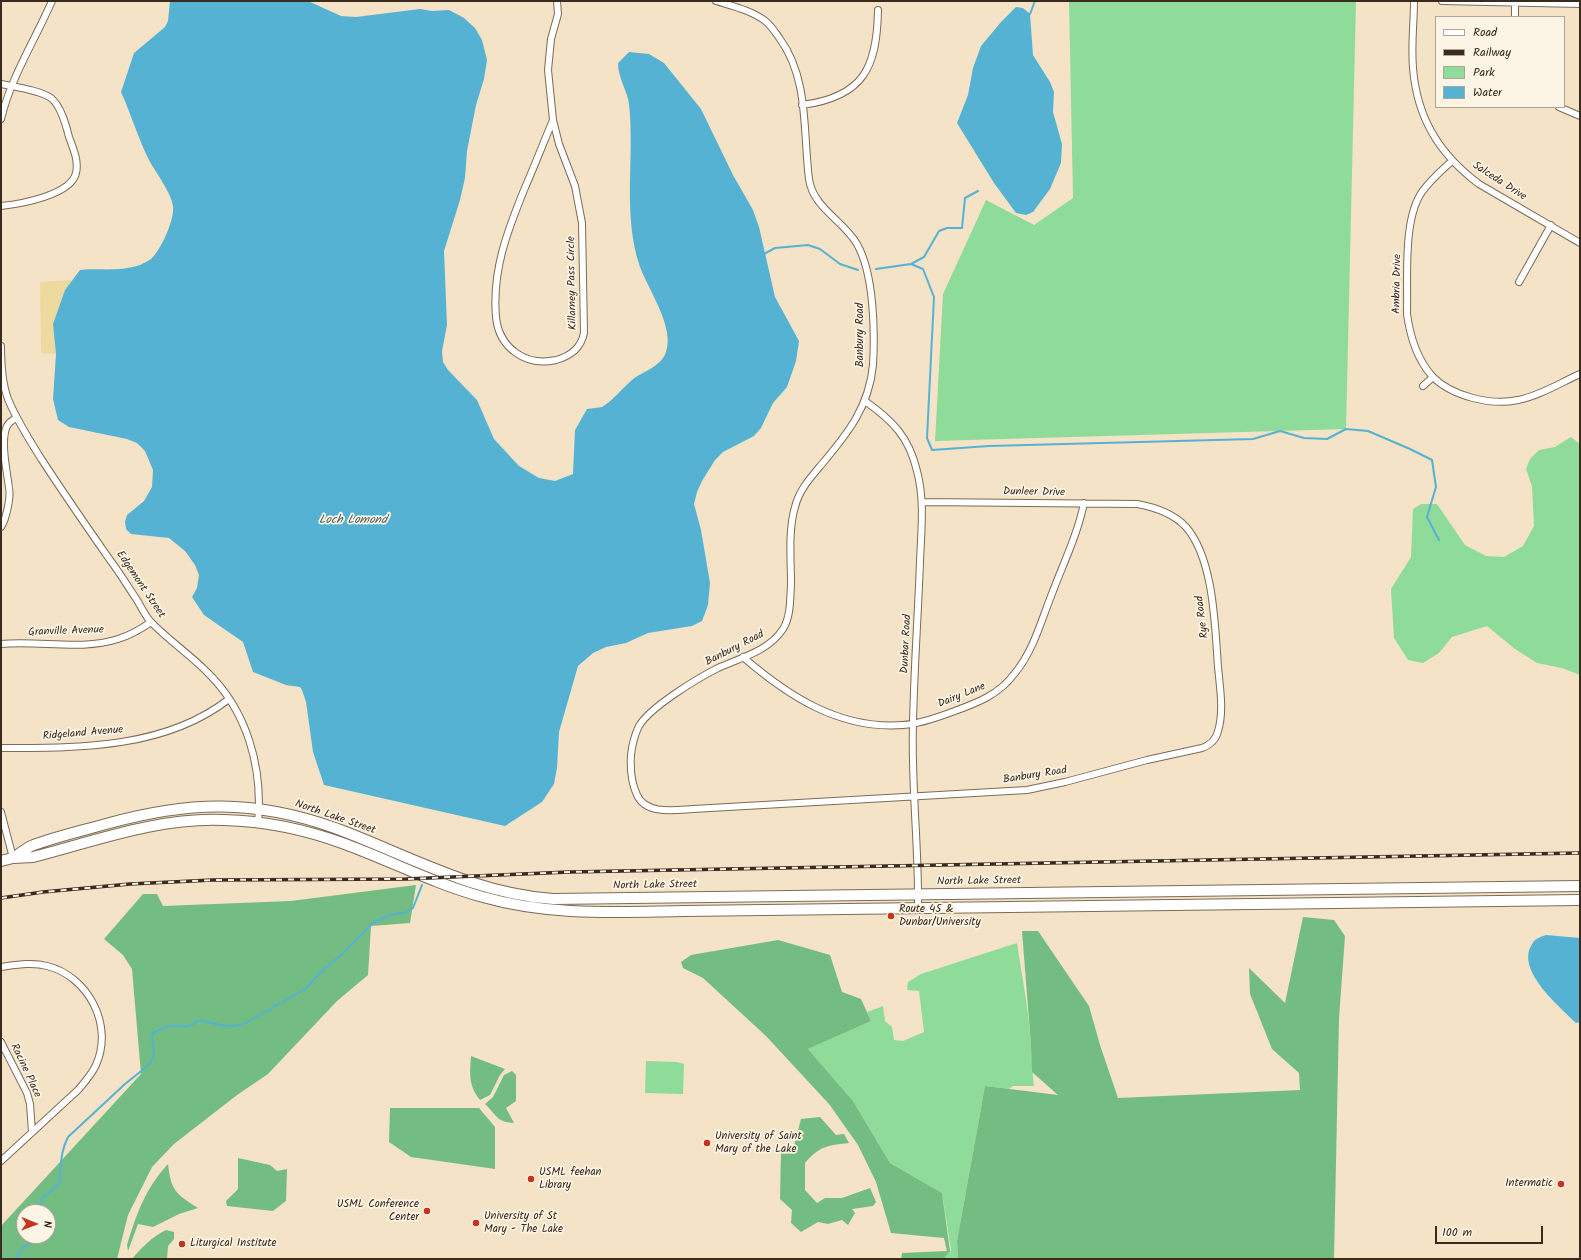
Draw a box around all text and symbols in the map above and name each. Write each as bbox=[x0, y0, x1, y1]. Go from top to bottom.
legend bbox=[1435, 16, 1565, 108]
text: Road bbox=[1473, 23, 1497, 42]
text: Railway bbox=[1473, 43, 1511, 62]
text: Park bbox=[1473, 63, 1495, 82]
text: Water bbox=[1473, 83, 1502, 102]
street label: Salceda Drive bbox=[1470, 160, 1528, 204]
street label: Killarney Pass Circle bbox=[566, 236, 580, 330]
street label: Ambria Drive bbox=[1391, 254, 1405, 314]
street label: Banbury Road bbox=[854, 303, 868, 367]
street label: Dunleer Drive bbox=[1003, 486, 1065, 500]
water label: Loch Lomond bbox=[319, 514, 387, 528]
street label: Edgemont Street bbox=[113, 549, 167, 621]
street label: Rye Road bbox=[1194, 595, 1212, 639]
street label: Dunbar Road bbox=[899, 614, 915, 674]
street label: Granville Avenue bbox=[28, 624, 104, 640]
street label: Banbury Road bbox=[703, 629, 767, 669]
street label: Dairy Lane bbox=[936, 681, 988, 711]
street label: Ridgeland Avenue bbox=[42, 724, 124, 744]
street label: Banbury Road bbox=[1002, 764, 1068, 788]
street label: North Lake Street bbox=[293, 798, 377, 838]
street label: North Lake Street bbox=[937, 875, 1021, 889]
street label: North Lake Street bbox=[613, 879, 697, 893]
place label: Route 45 & Dunbar/University bbox=[899, 903, 981, 929]
marker: Route 45 & Dunbar/University bbox=[886, 911, 896, 921]
street label: Racine Place bbox=[7, 1042, 43, 1100]
place label: University of Saint Mary of the Lake bbox=[715, 1130, 802, 1156]
marker: University of Saint Mary of the Lake bbox=[702, 1138, 712, 1148]
place label: USML feehan Library bbox=[539, 1166, 601, 1192]
marker: USML feehan Library bbox=[526, 1174, 536, 1184]
place label: Intermatic bbox=[1505, 1177, 1553, 1191]
marker: Intermatic bbox=[1556, 1179, 1566, 1189]
place label: USML Conference Center bbox=[337, 1198, 419, 1224]
north arrow bbox=[16, 1204, 56, 1244]
marker: USML Conference Center bbox=[422, 1206, 432, 1216]
place label: University of St Mary - The Lake bbox=[484, 1210, 563, 1236]
marker: University of St Mary - The Lake bbox=[471, 1218, 481, 1228]
scale bar bbox=[1437, 1218, 1545, 1244]
text: N bbox=[38, 1221, 56, 1228]
text: 100 m bbox=[1442, 1223, 1472, 1242]
place label: Liturgical Institute bbox=[190, 1237, 276, 1251]
marker: Liturgical Institute bbox=[177, 1239, 187, 1249]

